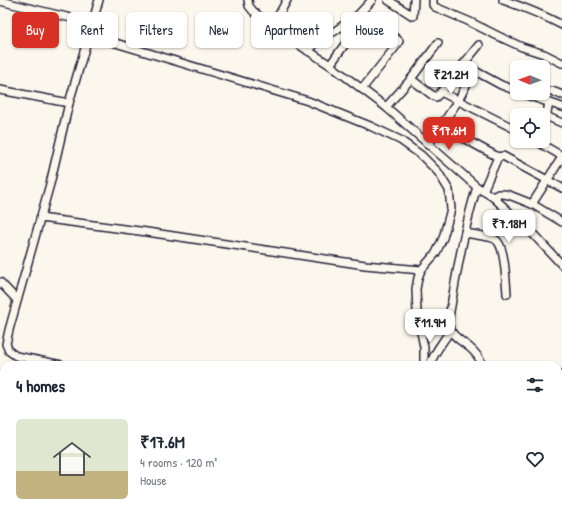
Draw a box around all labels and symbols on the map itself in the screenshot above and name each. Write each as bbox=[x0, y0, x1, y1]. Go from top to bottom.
north arrow bbox=[510, 60, 550, 100]
pin: ₹21.2M bbox=[418, 61, 484, 95]
pin: ₹17.6M bbox=[416, 117, 482, 151]
pin: ₹7.18M bbox=[476, 210, 542, 244]
pin: ₹11.9M bbox=[397, 309, 463, 343]

